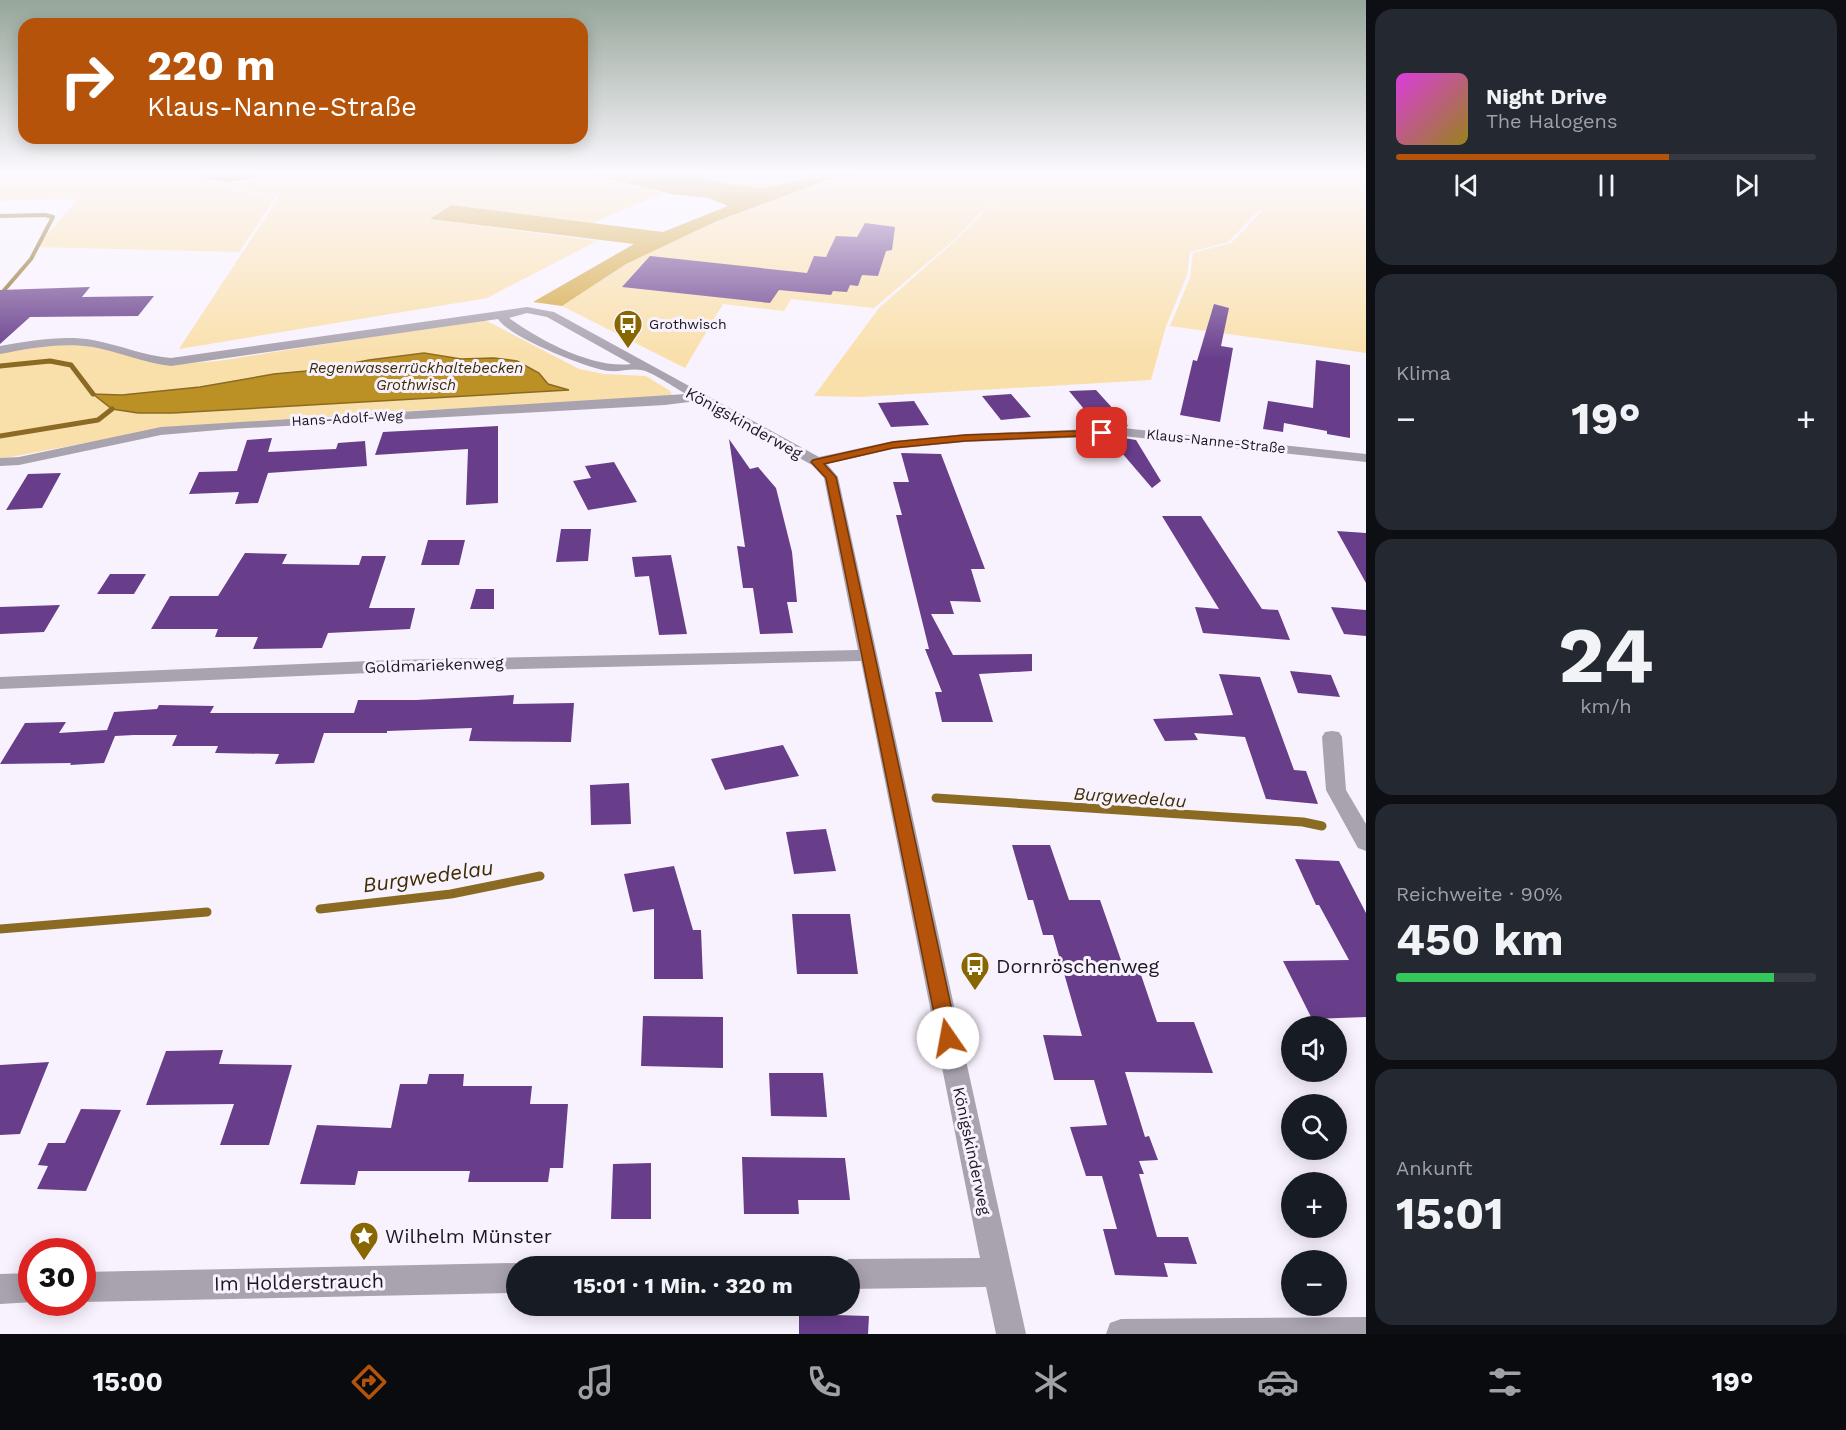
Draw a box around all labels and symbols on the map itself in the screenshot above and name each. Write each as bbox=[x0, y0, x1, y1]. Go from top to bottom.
bus stop icon: Grothwisch bbox=[612, 308, 644, 350]
place label: Grothwisch bbox=[649, 316, 727, 332]
water label: Regenwasserrückhaltebecken Grothwisch bbox=[309, 359, 523, 394]
street label: Königskinderweg bbox=[682, 383, 806, 463]
street label: Hans-Adolf-Weg bbox=[291, 407, 404, 429]
pin bbox=[1076, 407, 1127, 458]
street label: Klaus-Nanne-Straße bbox=[1146, 426, 1286, 456]
street label: Goldmariekenweg bbox=[364, 653, 504, 677]
water label: Burgwedelau bbox=[1073, 783, 1187, 811]
water label: Burgwedelau bbox=[361, 854, 495, 898]
bus stop icon: Dornröschenweg bbox=[959, 950, 991, 992]
place label: Dornröschenweg bbox=[996, 954, 1160, 978]
position arrow bbox=[916, 1006, 980, 1070]
street label: Königskinderweg bbox=[949, 1085, 995, 1217]
place icon: Wilhelm Münster bbox=[348, 1220, 380, 1262]
place label: Wilhelm Münster bbox=[385, 1224, 552, 1248]
speed limit sign: 30 bbox=[18, 1238, 96, 1316]
street label: Im Holderstrauch bbox=[214, 1269, 384, 1295]

